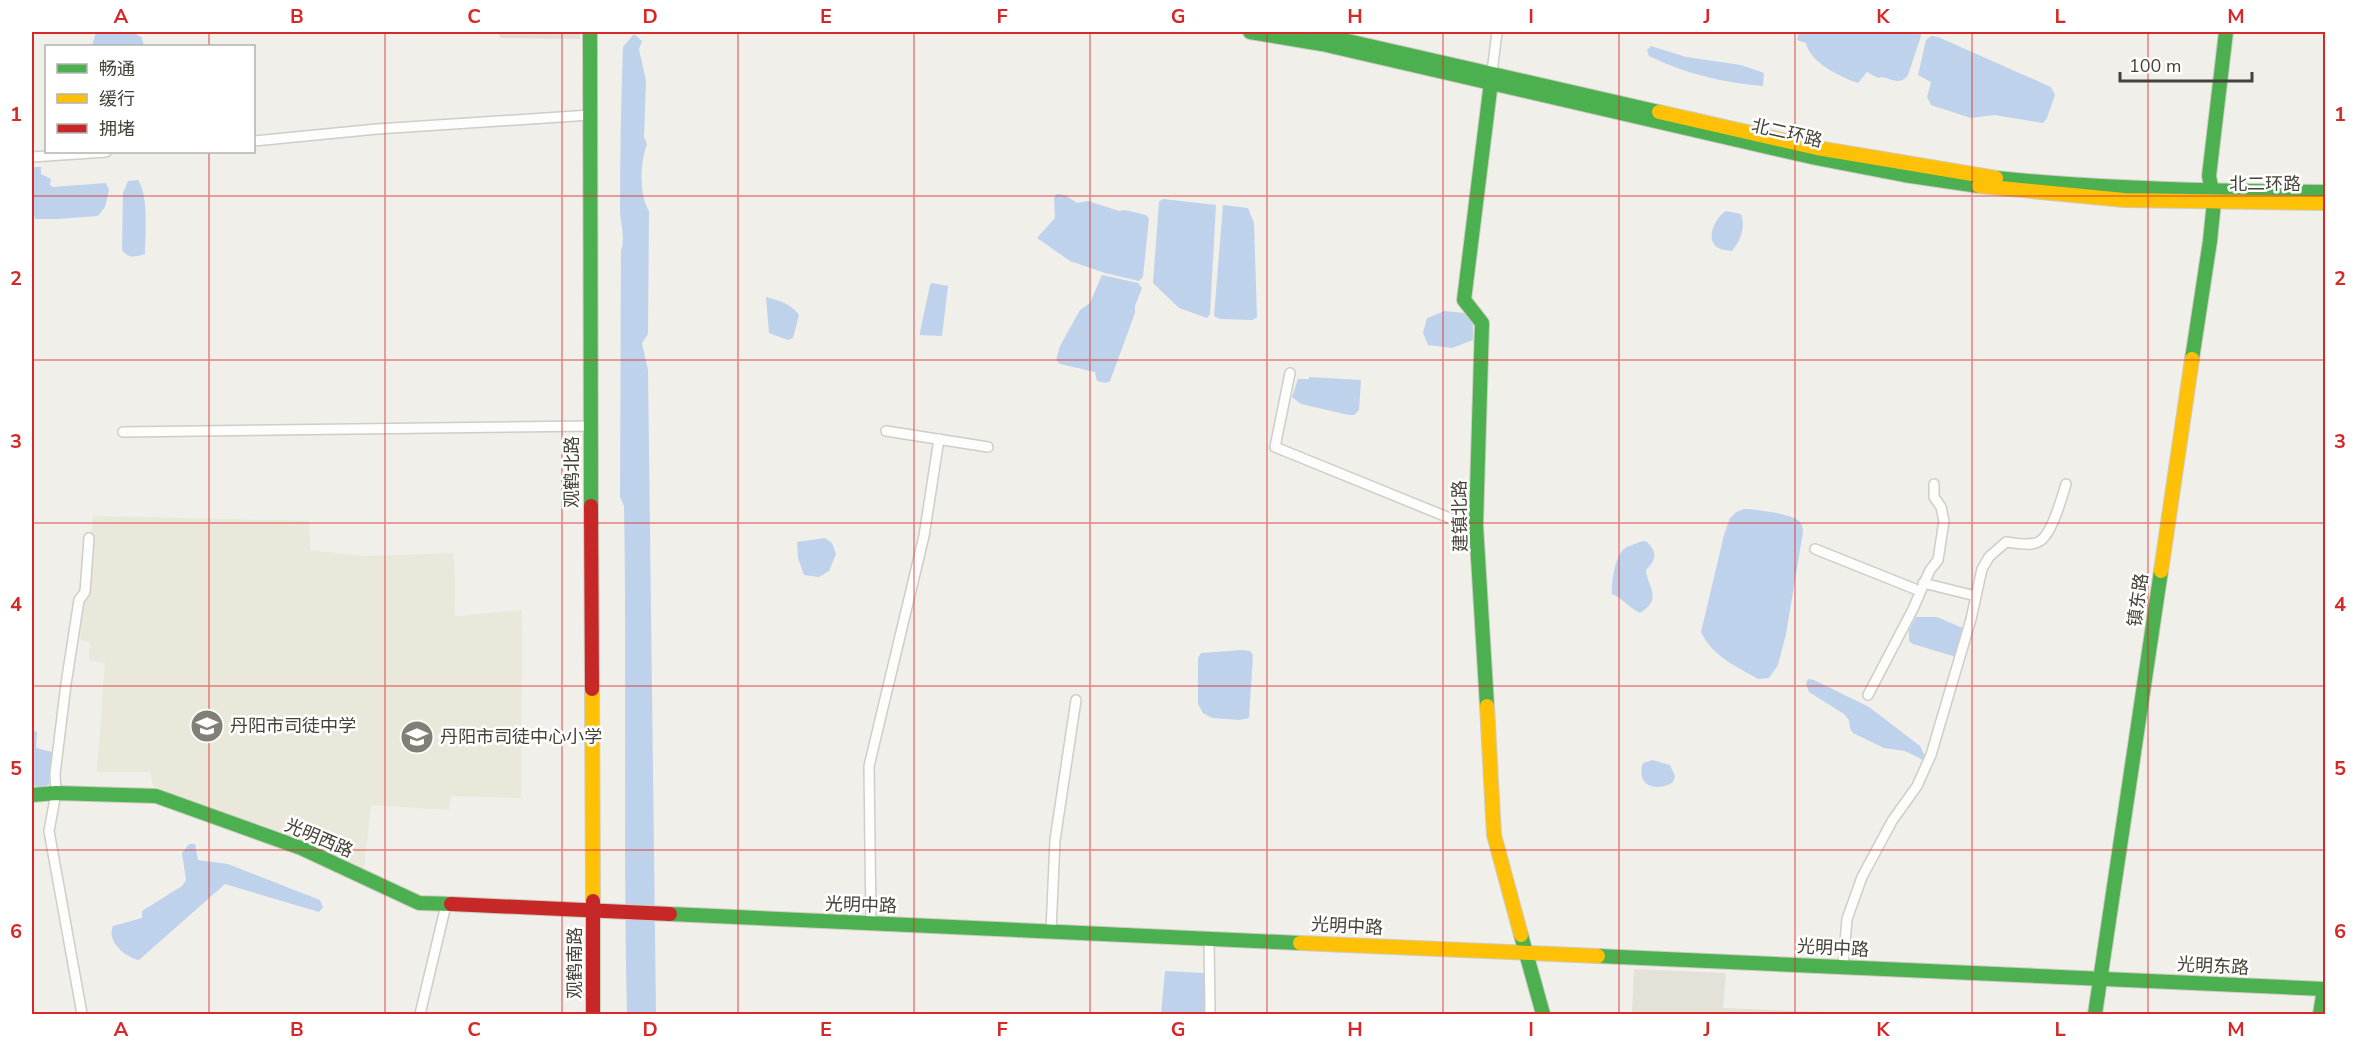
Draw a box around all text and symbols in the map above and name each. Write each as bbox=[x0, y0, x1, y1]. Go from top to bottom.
text: A bbox=[114, 3, 129, 30]
text: B bbox=[290, 3, 304, 30]
text: C bbox=[467, 3, 481, 30]
text: D bbox=[642, 3, 658, 30]
text: E bbox=[820, 3, 832, 30]
text: F bbox=[996, 3, 1008, 30]
text: G bbox=[1171, 3, 1185, 30]
text: H bbox=[1347, 3, 1363, 30]
text: I bbox=[1528, 3, 1534, 30]
text: J bbox=[1702, 3, 1711, 30]
text: K bbox=[1876, 3, 1890, 30]
text: L bbox=[2054, 3, 2066, 30]
text: M bbox=[2227, 3, 2245, 30]
legend bbox=[45, 45, 255, 153]
scale bar bbox=[2120, 45, 2252, 83]
text: 100 m bbox=[2129, 54, 2181, 78]
text: 畅通 bbox=[99, 57, 135, 81]
text: 缓行 bbox=[99, 87, 135, 111]
text: 1 bbox=[10, 101, 22, 128]
text: 1 bbox=[2334, 101, 2346, 128]
street label: 北二环路 bbox=[1749, 113, 1825, 153]
text: 拥堵 bbox=[99, 117, 135, 141]
street label: 北二环路 bbox=[2229, 172, 2301, 196]
text: 2 bbox=[10, 265, 22, 292]
text: 2 bbox=[2334, 265, 2346, 292]
text: 3 bbox=[10, 428, 22, 455]
text: 3 bbox=[2334, 428, 2346, 455]
street label: 观鹤北路 bbox=[560, 436, 584, 508]
street label: 建镇北路 bbox=[1447, 480, 1473, 552]
street label: 镇东路 bbox=[2122, 572, 2154, 628]
text: 4 bbox=[10, 591, 22, 618]
text: 4 bbox=[2334, 591, 2346, 618]
school or university icon: 丹阳市司徒中学 bbox=[189, 708, 225, 744]
place label: 丹阳市司徒中学 bbox=[230, 714, 356, 738]
school or university icon: 丹阳市司徒中心小学 bbox=[399, 719, 435, 755]
place label: 丹阳市司徒中心小学 bbox=[440, 725, 602, 749]
text: 5 bbox=[10, 755, 22, 782]
text: 5 bbox=[2334, 755, 2346, 782]
street label: 光明西路 bbox=[281, 813, 357, 863]
street label: 光明中路 bbox=[825, 892, 897, 918]
street label: 光明中路 bbox=[1310, 912, 1384, 940]
text: 6 bbox=[10, 918, 22, 945]
text: 6 bbox=[2334, 918, 2346, 945]
street label: 观鹤南路 bbox=[563, 927, 587, 999]
street label: 光明中路 bbox=[1796, 934, 1870, 962]
street label: 光明东路 bbox=[2176, 952, 2250, 980]
text: A bbox=[114, 1016, 129, 1043]
text: B bbox=[290, 1016, 304, 1043]
text: C bbox=[467, 1016, 481, 1043]
text: D bbox=[642, 1016, 658, 1043]
text: E bbox=[820, 1016, 832, 1043]
text: F bbox=[996, 1016, 1008, 1043]
text: G bbox=[1171, 1016, 1185, 1043]
text: H bbox=[1347, 1016, 1363, 1043]
text: I bbox=[1528, 1016, 1534, 1043]
text: J bbox=[1702, 1016, 1711, 1043]
text: K bbox=[1876, 1016, 1890, 1043]
text: L bbox=[2054, 1016, 2066, 1043]
text: M bbox=[2227, 1016, 2245, 1043]

